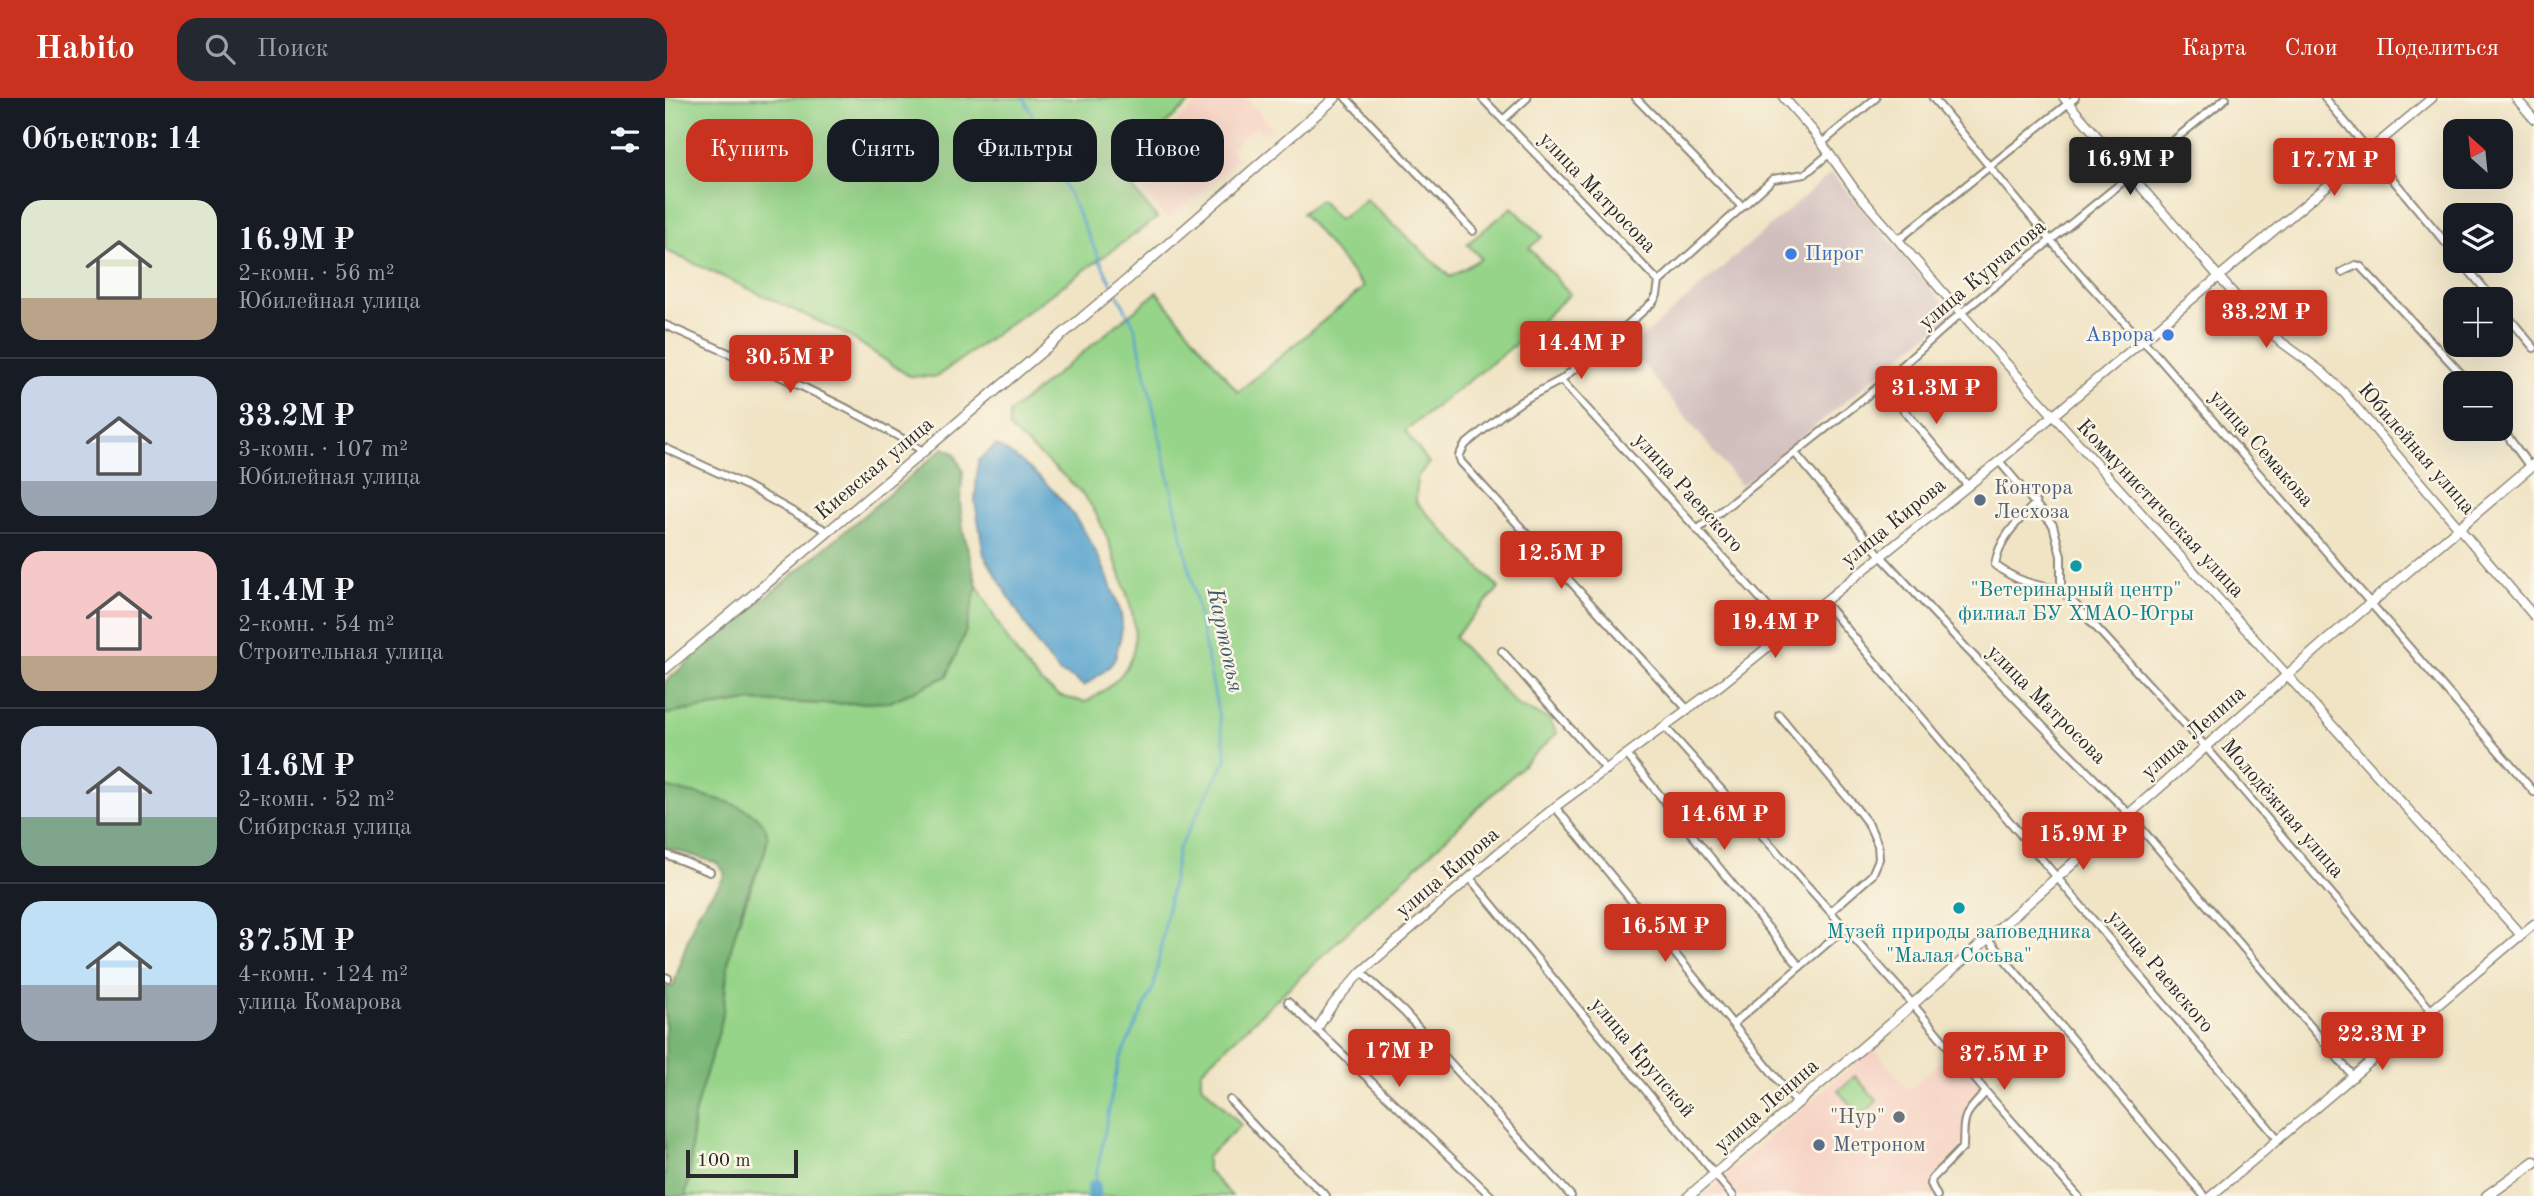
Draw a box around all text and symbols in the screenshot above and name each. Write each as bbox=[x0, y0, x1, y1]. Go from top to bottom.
search box bbox=[177, 18, 667, 81]
icon: search bbox=[201, 30, 239, 68]
text: Habito bbox=[35, 33, 135, 66]
text: Поиск bbox=[257, 36, 329, 62]
text: Карта bbox=[2182, 37, 2247, 61]
text: Слои bbox=[2285, 37, 2338, 61]
text: Поделиться bbox=[2376, 37, 2499, 61]
chip: Купить bbox=[686, 119, 813, 182]
chip: Снять bbox=[827, 119, 939, 182]
chip: Фильтры bbox=[953, 119, 1097, 182]
chip: Новое bbox=[1111, 119, 1224, 182]
north arrow bbox=[2443, 119, 2513, 189]
map controls bbox=[2443, 119, 2513, 441]
icon: filters bbox=[606, 121, 644, 159]
text: Объектов: 14 bbox=[21, 125, 201, 155]
street label: улица Матросова bbox=[1534, 129, 1660, 257]
pin: 16.9M ₽ bbox=[2065, 138, 2195, 197]
pin: 17.7M ₽ bbox=[2269, 139, 2399, 198]
text: 16.9M ₽ bbox=[2085, 148, 2175, 171]
text: 17.7M ₽ bbox=[2289, 149, 2379, 172]
button: layers bbox=[2443, 203, 2513, 273]
street label: улица Курчатова bbox=[1916, 216, 2050, 334]
text: 16.9M ₽ bbox=[238, 226, 355, 256]
icon: home bbox=[77, 228, 161, 312]
place label: Пирог bbox=[1805, 244, 1863, 265]
marker: Пирог bbox=[1783, 246, 1799, 262]
text: 2-комн. · 56 m² bbox=[238, 262, 395, 285]
button: + bbox=[2443, 287, 2513, 357]
text: Юбилейная улица bbox=[238, 290, 421, 313]
pin: 33.2M ₽ bbox=[2201, 290, 2331, 350]
text: 33.2M ₽ bbox=[2221, 301, 2311, 324]
pin: 14.4M ₽ bbox=[1516, 322, 1646, 381]
place label: Аврора bbox=[2085, 325, 2154, 346]
marker: Аврора bbox=[2160, 327, 2176, 343]
text: 14.4M ₽ bbox=[1536, 332, 1626, 355]
pin: 30.5M ₽ bbox=[725, 336, 855, 395]
text: 30.5M ₽ bbox=[745, 346, 835, 369]
pin: 31.3M ₽ bbox=[1871, 366, 2001, 426]
button: − bbox=[2443, 371, 2513, 441]
text: 31.3M ₽ bbox=[1891, 377, 1981, 400]
street label: Юбилейная улица bbox=[2353, 379, 2479, 519]
street label: улица Семакова bbox=[2205, 387, 2317, 511]
text: 33.2M ₽ bbox=[238, 402, 355, 432]
icon: home bbox=[77, 404, 161, 488]
street label: Киевская улица bbox=[812, 414, 938, 524]
street label: Коммунистическая улица bbox=[2072, 416, 2248, 602]
street label: улица Раевского bbox=[1629, 429, 1747, 557]
text: 3-комн. · 107 m² bbox=[238, 438, 408, 461]
text: Юбилейная улица bbox=[238, 466, 421, 489]
street label: улица Кирова bbox=[1838, 475, 1950, 571]
place label: Контора Лесхоза bbox=[1994, 478, 2073, 523]
marker: Контора Лесхоза bbox=[1972, 492, 1988, 508]
pin: 12.5M ₽ bbox=[1496, 532, 1626, 591]
text: 12.5M ₽ bbox=[1516, 542, 1606, 565]
marker: "Ветеринарный центр" филиал БУ ХМАО-Югры bbox=[2068, 558, 2084, 574]
text: 14.4M ₽ bbox=[238, 577, 355, 607]
icon: home bbox=[77, 579, 161, 663]
place label: "Ветеринарный центр" филиал БУ ХМАО-Югры bbox=[1958, 580, 2194, 625]
water label: Картопья bbox=[1202, 585, 1247, 695]
pin: 19.4M ₽ bbox=[1710, 601, 1840, 660]
text: 19.4M ₽ bbox=[1730, 611, 1820, 634]
text: 2-комн. · 54 m² bbox=[238, 613, 395, 636]
text: Строительная улица bbox=[238, 641, 444, 664]
street label: улица Матросова bbox=[1982, 641, 2110, 769]
street label: улица Ленина bbox=[2138, 682, 2250, 784]
street label: Молодёжная улица bbox=[2216, 736, 2348, 882]
text: 14.6M ₽ bbox=[238, 752, 355, 782]
icon: home bbox=[77, 754, 161, 838]
text: 2-комн. · 52 m² bbox=[238, 788, 395, 811]
pin: 14.6M ₽ bbox=[1659, 792, 1789, 852]
text: 14.6M ₽ bbox=[1679, 803, 1769, 826]
pin: 15.9M ₽ bbox=[2018, 812, 2148, 872]
text: Сибирская улица bbox=[238, 816, 412, 839]
text: 15.9M ₽ bbox=[2038, 823, 2128, 846]
street label: улица Кирова bbox=[1392, 824, 1504, 922]
marker: Музей природы заповедника "Малая Сосьва" bbox=[1951, 900, 1967, 916]
pin: 16.5M ₽ bbox=[1600, 904, 1730, 964]
street label: улица Раевского bbox=[2103, 907, 2217, 1037]
text: 16.5M ₽ bbox=[1620, 915, 1710, 938]
place label: Музей природы заповедника "Малая Сосьва" bbox=[1827, 922, 2091, 967]
text: 37.5M ₽ bbox=[238, 927, 355, 957]
icon: home bbox=[77, 929, 161, 1013]
text: 4-комн. · 124 m² bbox=[238, 963, 408, 986]
text: улица Комарова bbox=[238, 991, 402, 1014]
street label: улица Крупской bbox=[1586, 994, 1698, 1122]
pin: 22.3M ₽ bbox=[2317, 1012, 2447, 1072]
text: 22.3M ₽ bbox=[2337, 1023, 2427, 1046]
pin: 17M ₽ bbox=[1350, 1030, 1448, 1089]
pin: 37.5M ₽ bbox=[1939, 1032, 2069, 1092]
text: 17M ₽ bbox=[1364, 1040, 1434, 1063]
text: 37.5M ₽ bbox=[1959, 1043, 2049, 1066]
street label: улица Ленина bbox=[1711, 1055, 1823, 1157]
place label: "Нур" bbox=[1830, 1107, 1885, 1128]
marker: "Нур" bbox=[1891, 1109, 1907, 1125]
place label: Метроном bbox=[1833, 1135, 1925, 1156]
marker: Метроном bbox=[1811, 1137, 1827, 1153]
scale bar bbox=[686, 1147, 798, 1179]
text: 100 m bbox=[697, 1152, 750, 1171]

